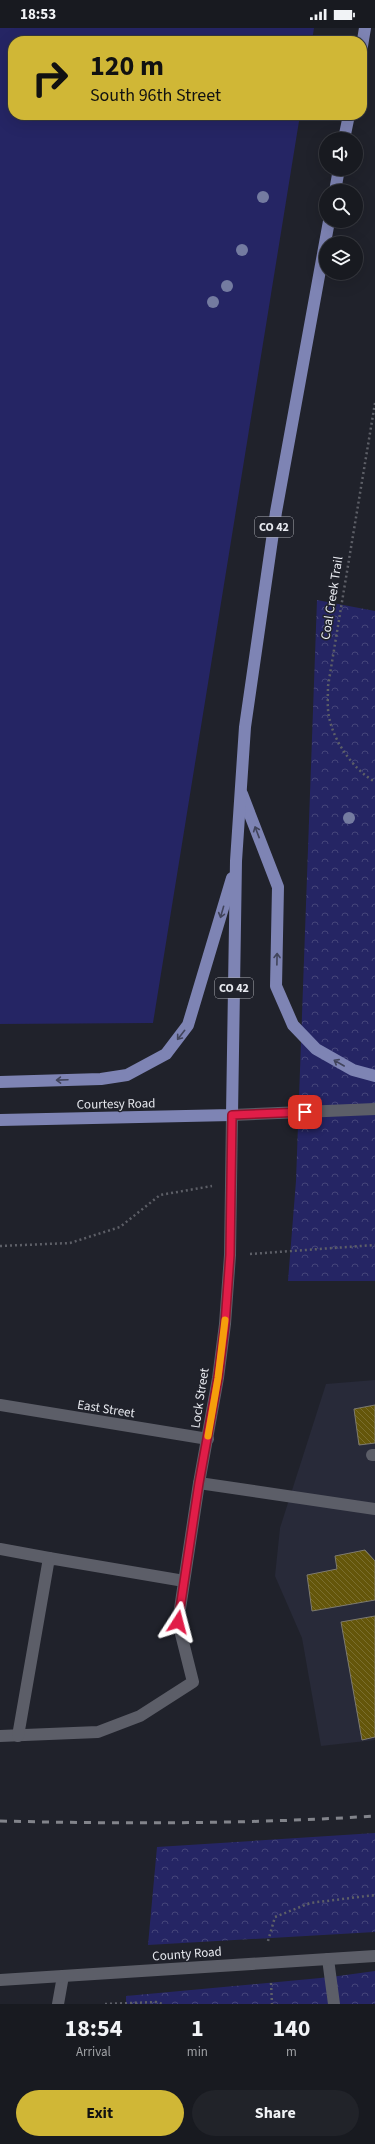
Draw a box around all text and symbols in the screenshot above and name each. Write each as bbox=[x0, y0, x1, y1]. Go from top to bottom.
text: 18:53 bbox=[20, 4, 56, 25]
text: 120 m bbox=[90, 46, 164, 86]
icon: right bbox=[24, 52, 76, 104]
text: South 96th Street bbox=[90, 83, 221, 108]
map controls bbox=[319, 132, 363, 280]
button: sound bbox=[319, 132, 363, 176]
button: search bbox=[319, 184, 363, 228]
button: layers bbox=[319, 236, 363, 280]
road number: CO 42 bbox=[255, 517, 293, 537]
street label: Coal Creek Trail bbox=[317, 555, 347, 641]
one-way arrow bbox=[253, 827, 260, 839]
one-way arrow bbox=[218, 905, 225, 918]
one-way arrow bbox=[273, 953, 281, 966]
road number: CO 42 bbox=[215, 978, 253, 998]
one-way arrow bbox=[177, 1029, 185, 1040]
one-way arrow bbox=[333, 1058, 345, 1066]
one-way arrow bbox=[56, 1076, 69, 1084]
street label: Courtesy Road bbox=[76, 1094, 156, 1114]
pin bbox=[288, 1095, 322, 1129]
icon: arrive bbox=[294, 1101, 316, 1123]
street label: Lock Street bbox=[186, 1366, 214, 1429]
street label: East Street bbox=[76, 1396, 137, 1423]
position arrow bbox=[157, 1601, 199, 1643]
street label: County Road bbox=[152, 1943, 222, 1965]
text: 18:54 bbox=[64, 2011, 122, 2046]
text: 1 bbox=[191, 2011, 204, 2046]
text: 140 bbox=[272, 2011, 310, 2046]
text: Arrival bbox=[76, 2043, 111, 2061]
text: min bbox=[187, 2043, 208, 2061]
text: m bbox=[286, 2043, 297, 2061]
button: Exit bbox=[16, 2090, 184, 2136]
button: Share bbox=[192, 2090, 359, 2136]

